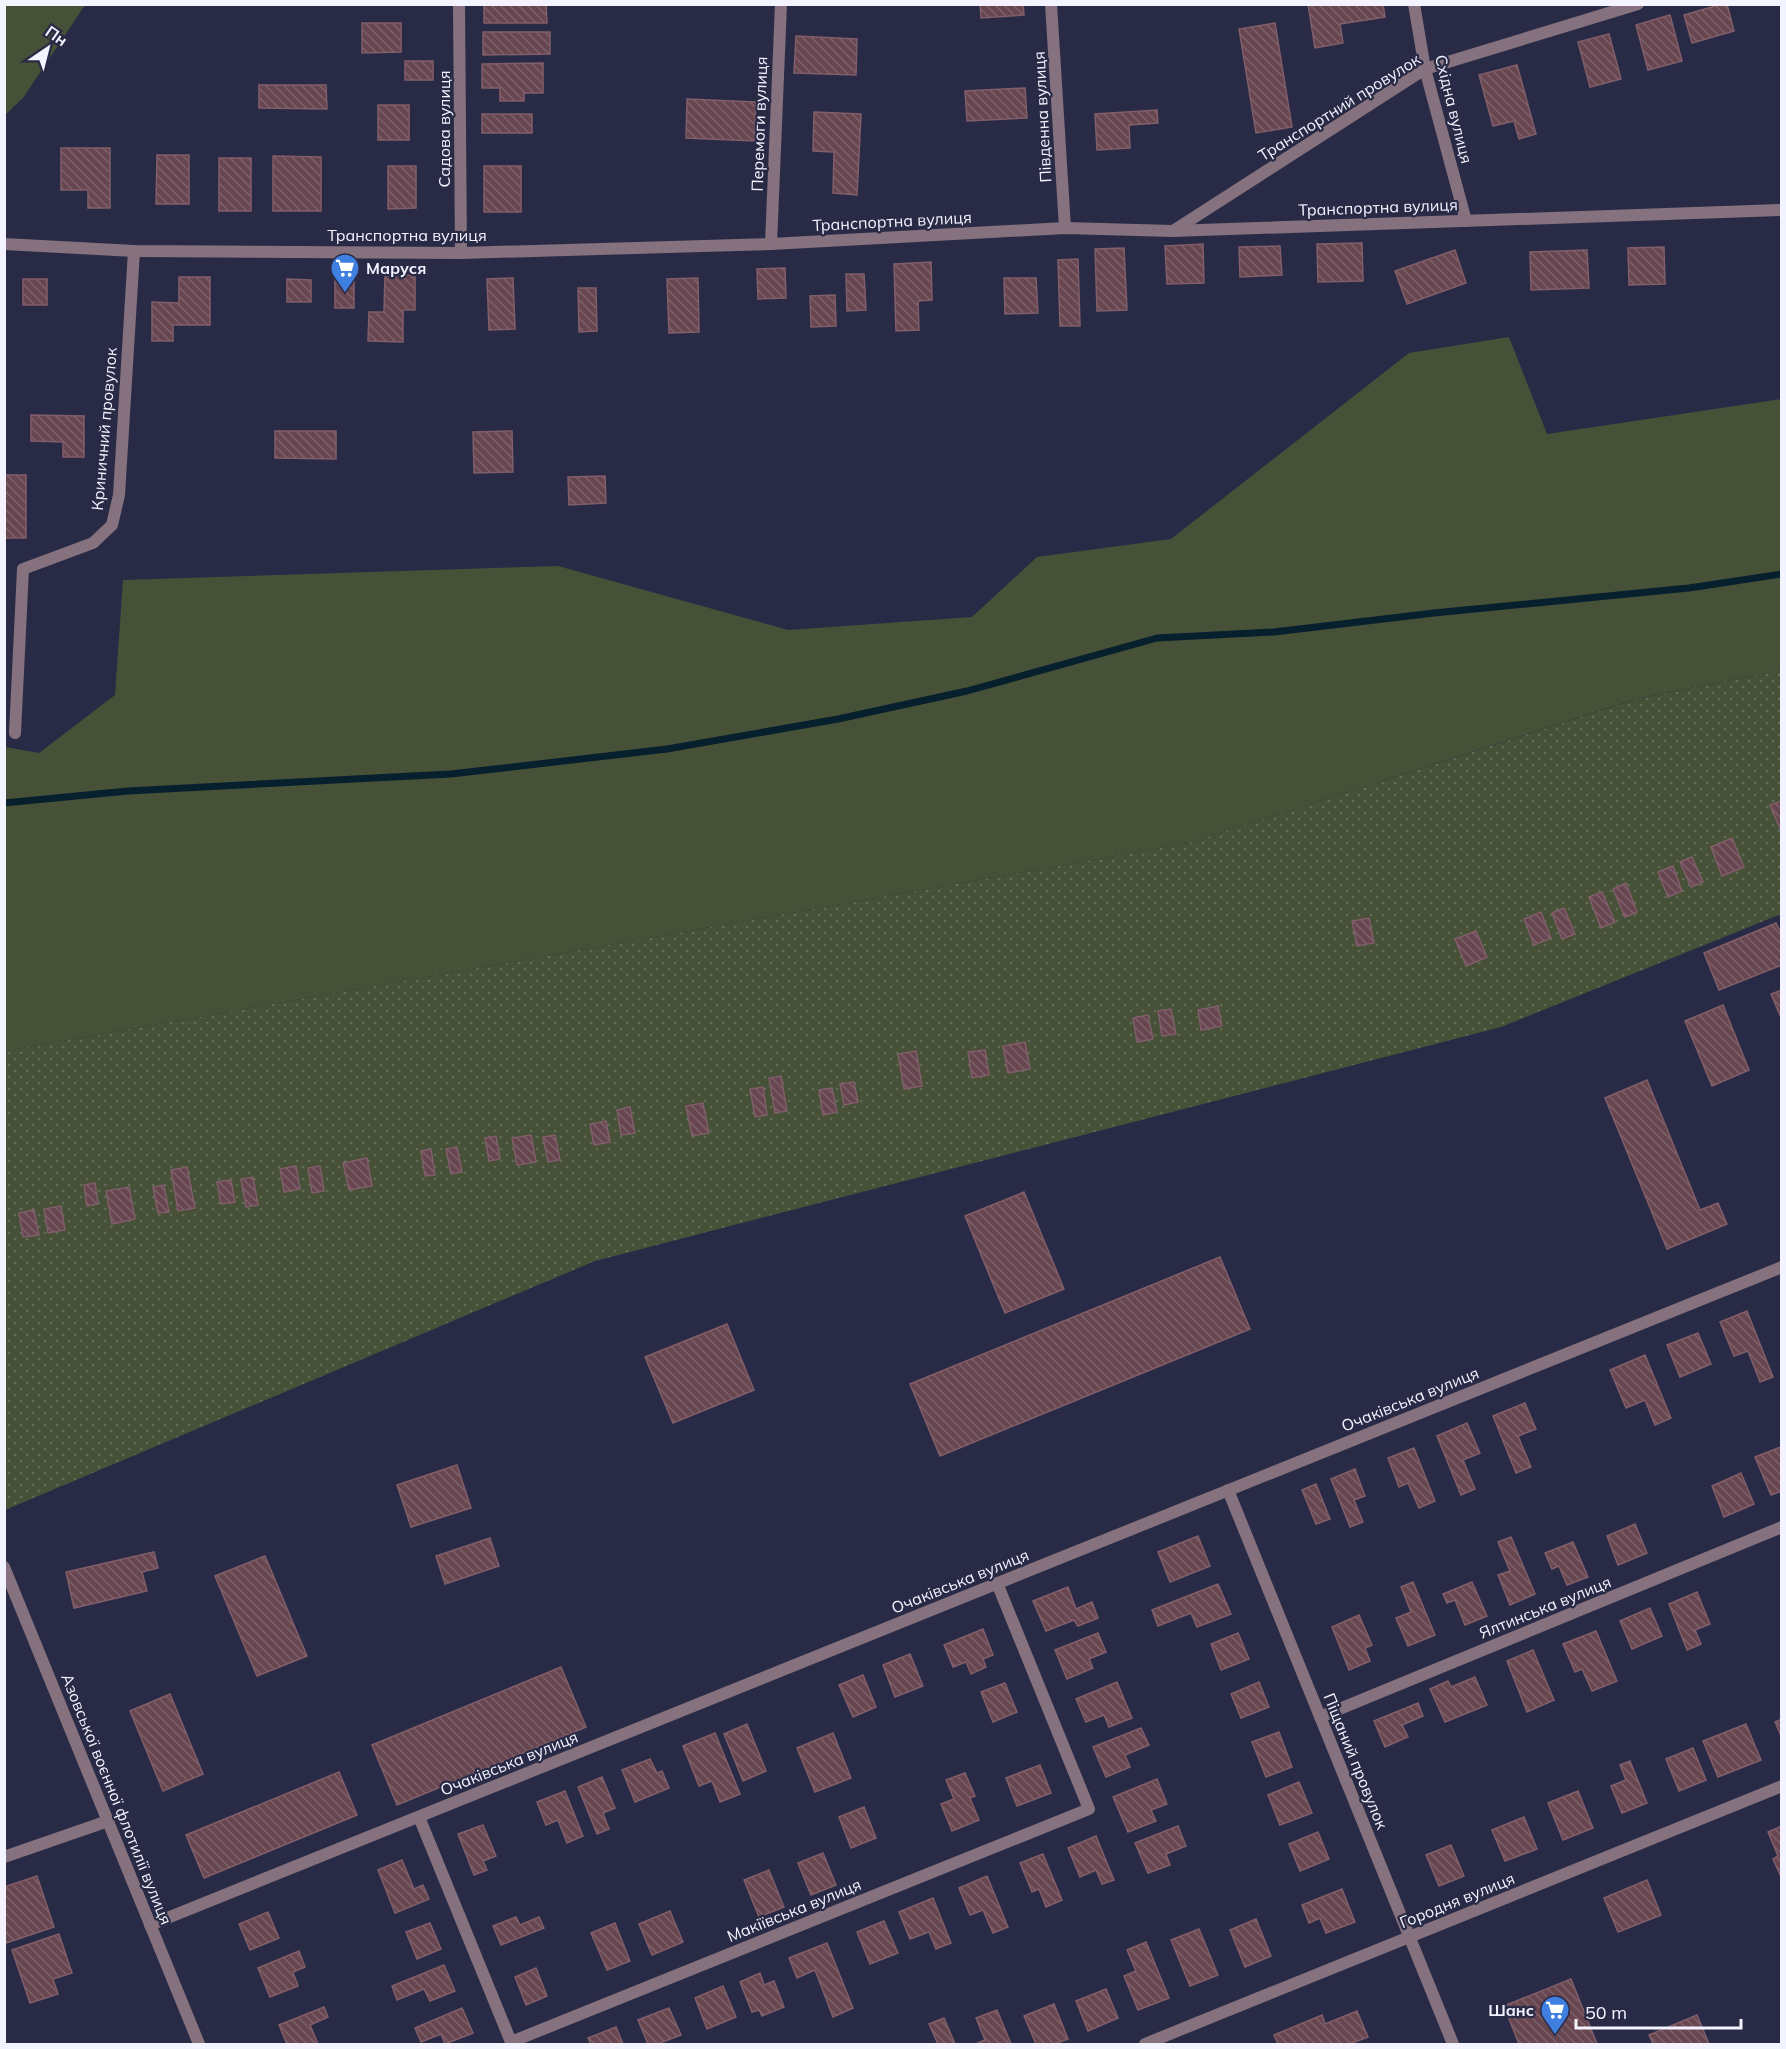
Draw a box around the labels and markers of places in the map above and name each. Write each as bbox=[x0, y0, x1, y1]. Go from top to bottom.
supermarket icon: Маруся bbox=[329, 252, 361, 294]
place label: Маруся bbox=[366, 258, 426, 278]
supermarket icon: Шанс bbox=[1539, 1994, 1571, 2036]
place label: Шанс bbox=[1488, 2000, 1534, 2020]

